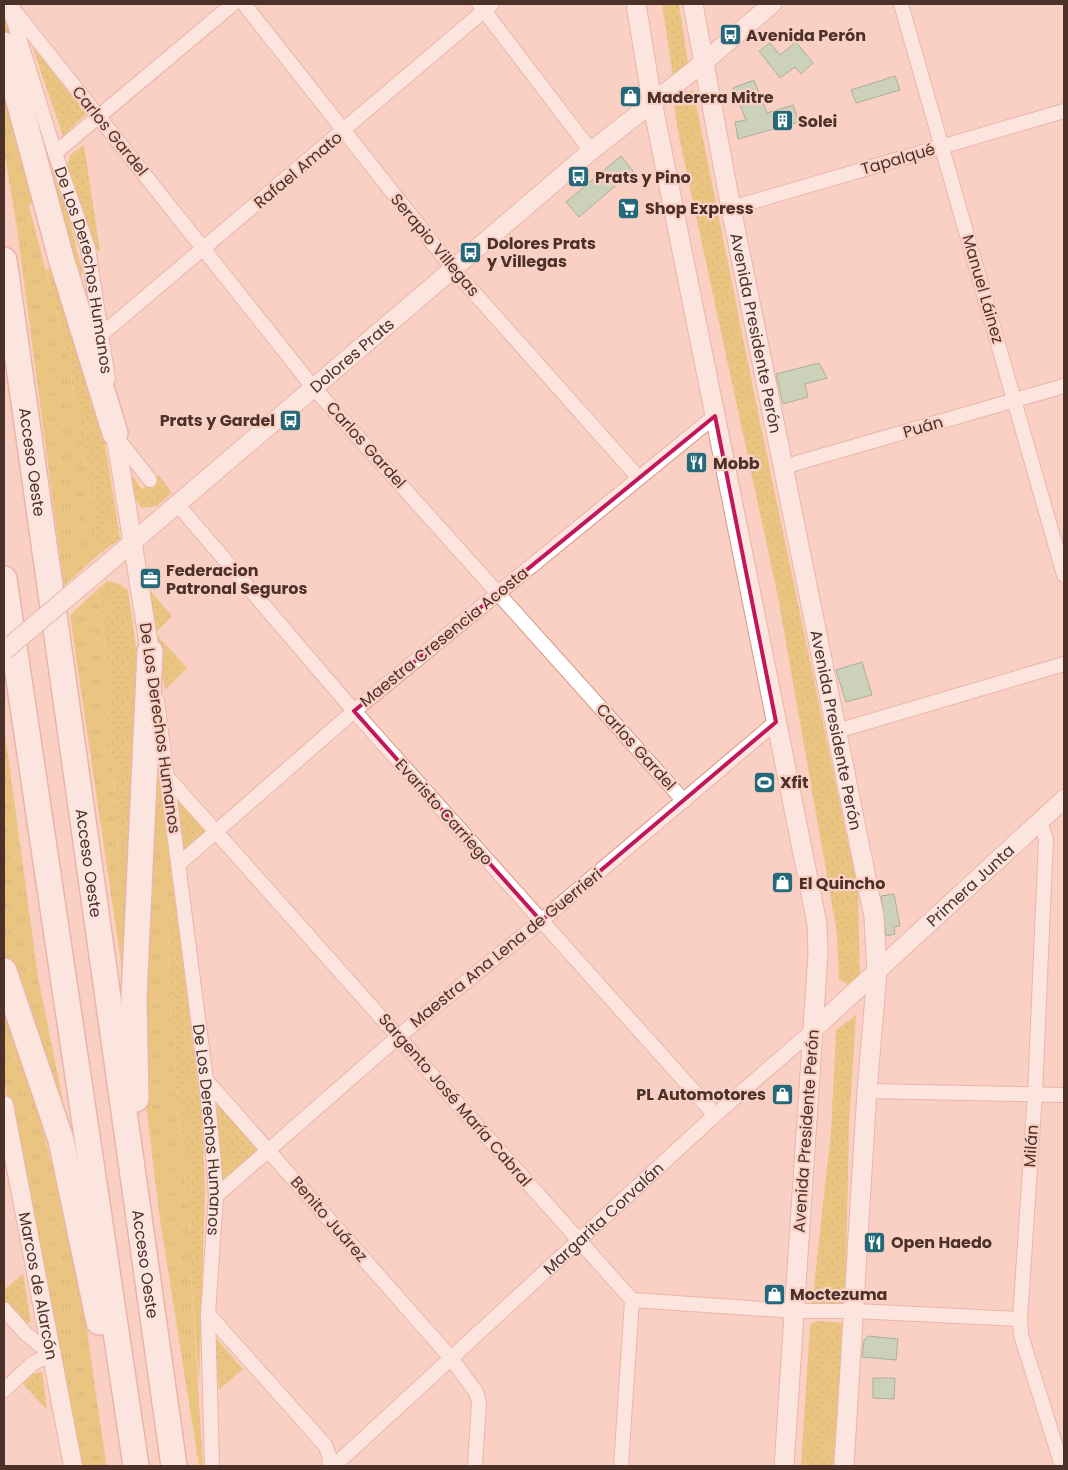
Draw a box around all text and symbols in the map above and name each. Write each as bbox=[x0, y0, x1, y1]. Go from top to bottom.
bus stop icon: Avenida Perón bbox=[718, 23, 742, 47]
place label: Avenida Perón bbox=[746, 24, 866, 47]
street label: Carlos Gardel bbox=[66, 81, 154, 181]
shop icon: Maderera Mitre bbox=[619, 85, 643, 109]
place label: Maderera Mitre bbox=[647, 86, 774, 109]
building icon: Solei bbox=[770, 109, 794, 133]
place label: Solei bbox=[798, 110, 837, 133]
street label: Rafael Amato bbox=[249, 126, 347, 214]
street label: Tapalqué bbox=[858, 137, 938, 181]
street label: De Los Derechos Humanos bbox=[49, 163, 119, 375]
bus stop icon: Prats y Pino bbox=[567, 165, 591, 189]
place label: Prats y Pino bbox=[595, 166, 691, 189]
street label: Serapio Villegas bbox=[385, 189, 485, 301]
supermarket icon: Shop Express bbox=[617, 196, 641, 220]
place label: Shop Express bbox=[645, 197, 754, 220]
street label: Avenida Presidente Perón bbox=[725, 231, 788, 435]
place label: Dolores Prats y Villegas bbox=[486, 232, 596, 273]
street label: Manuel Láinez bbox=[956, 232, 1010, 346]
bus stop icon: Dolores Prats y Villegas bbox=[459, 240, 483, 264]
street label: Dolores Prats bbox=[305, 312, 399, 398]
street label: Carlos Gardel bbox=[321, 396, 411, 494]
street label: Acceso Oeste bbox=[13, 406, 52, 518]
bus stop icon: Prats y Gardel bbox=[279, 408, 303, 432]
place label: Prats y Gardel bbox=[160, 409, 275, 432]
street label: Puán bbox=[900, 410, 946, 444]
restaurant icon: Mobb bbox=[685, 451, 709, 475]
place label: Mobb bbox=[713, 452, 760, 475]
place label: Federacion Patronal Seguros bbox=[166, 559, 308, 600]
street label: Maestra Cresencia Acosta bbox=[355, 562, 533, 712]
office icon: Federacion Patronal Seguros bbox=[138, 567, 162, 591]
street label: De Los Derechos Humanos bbox=[134, 621, 186, 835]
street label: Avenida Presidente Perón bbox=[805, 628, 868, 832]
street label: Carlos Gardel bbox=[591, 698, 681, 796]
street label: Evaristo Carriego bbox=[390, 754, 498, 870]
sports icon: Xfit bbox=[752, 770, 776, 794]
place label: Xfit bbox=[780, 771, 808, 794]
street label: Acceso Oeste bbox=[70, 807, 108, 919]
street label: Primera Junta bbox=[921, 839, 1019, 932]
street label: Maestra Ana Lena de Guerrieri bbox=[405, 863, 607, 1033]
shop icon: El Quincho bbox=[771, 871, 795, 895]
place label: El Quincho bbox=[799, 872, 885, 895]
street label: Sargento José María Cabral bbox=[373, 1008, 537, 1192]
street label: De Los Derechos Humanos bbox=[187, 1022, 227, 1236]
street label: Avenida Presidente Perón bbox=[787, 1029, 825, 1233]
shop icon: PL Automotores bbox=[770, 1082, 794, 1106]
place label: PL Automotores bbox=[636, 1083, 766, 1106]
street label: Milán bbox=[1018, 1124, 1044, 1168]
street label: Margarita Corvalán bbox=[538, 1157, 669, 1279]
street label: Benito Juárez bbox=[285, 1171, 373, 1267]
street label: Acceso Oeste bbox=[126, 1208, 165, 1320]
street label: Marcos de Alarcón bbox=[13, 1210, 64, 1362]
restaurant icon: Open Haedo bbox=[863, 1230, 887, 1254]
place label: Open Haedo bbox=[891, 1231, 992, 1254]
shop icon: Moctezuma bbox=[762, 1282, 786, 1306]
place label: Moctezuma bbox=[790, 1283, 887, 1306]

